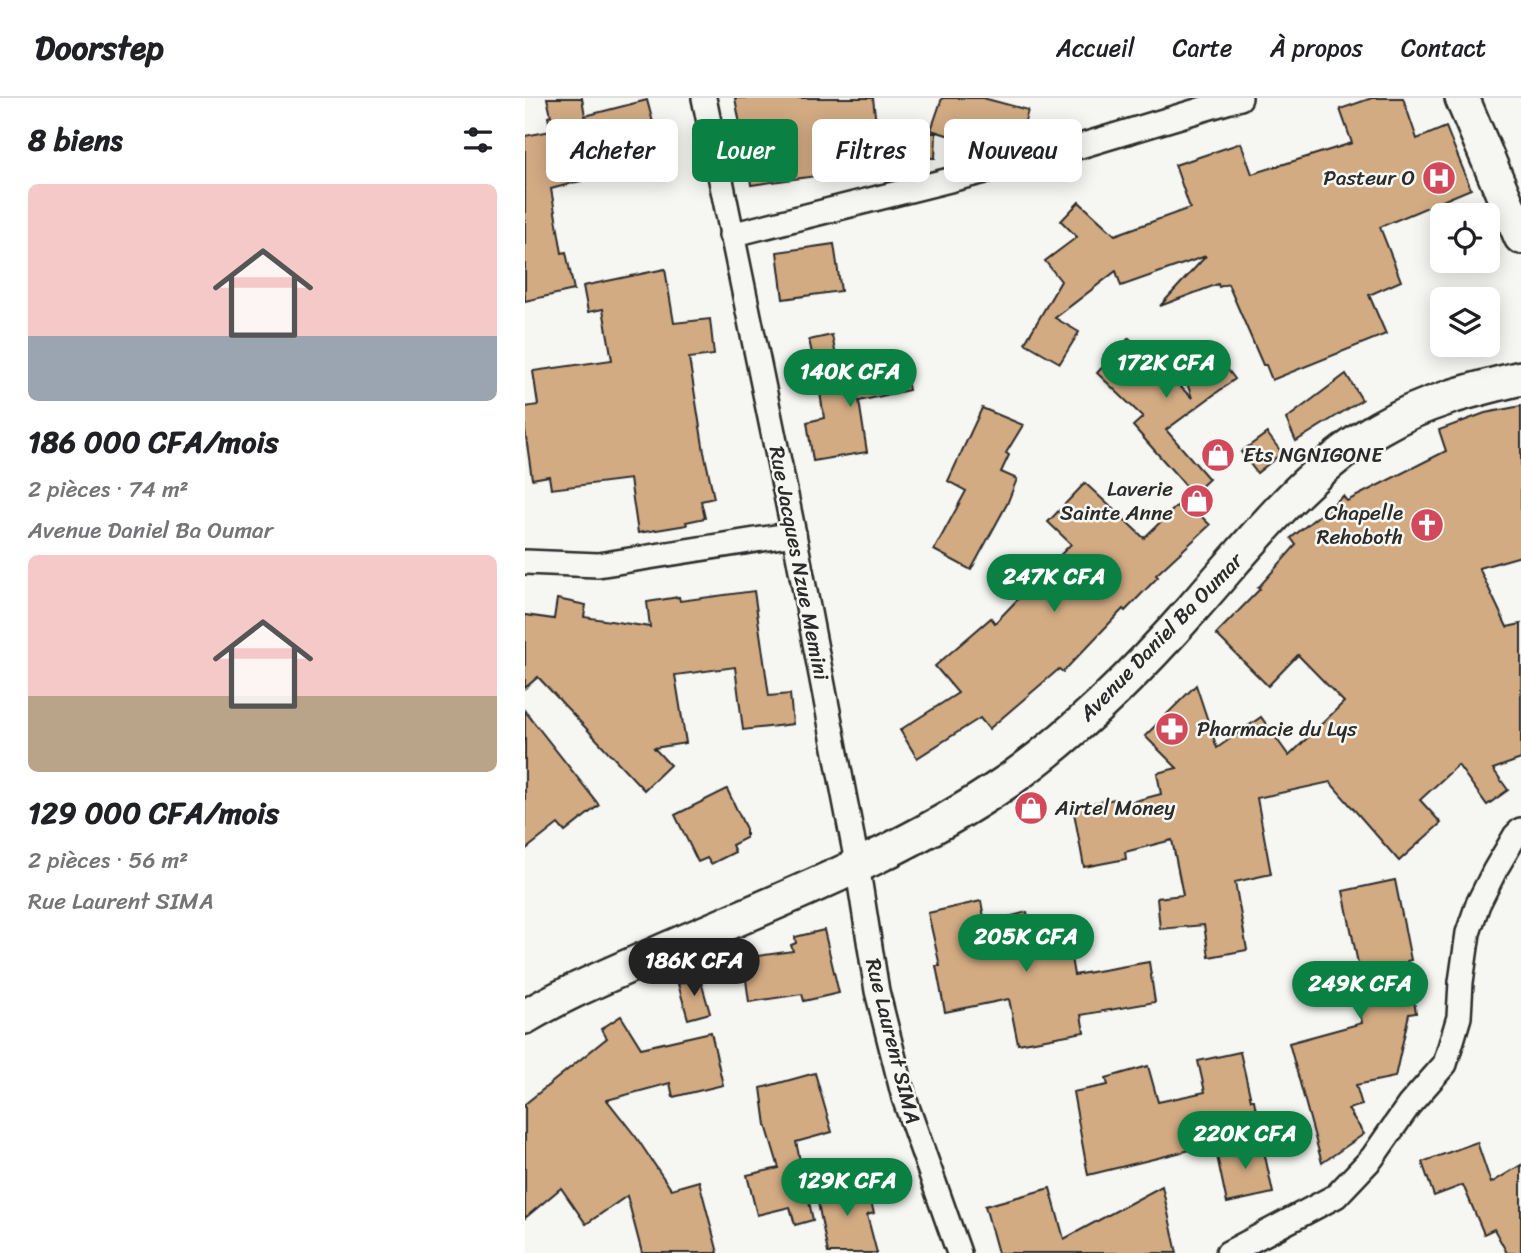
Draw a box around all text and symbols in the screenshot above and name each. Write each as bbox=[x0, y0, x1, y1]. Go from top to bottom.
text: Doorstep bbox=[35, 19, 164, 77]
text: Accueil bbox=[1056, 27, 1135, 69]
text: Carte bbox=[1173, 27, 1232, 69]
text: À propos bbox=[1270, 27, 1363, 69]
text: Contact bbox=[1401, 27, 1486, 69]
text: 8 biens bbox=[28, 113, 123, 167]
chip: Acheter bbox=[546, 119, 678, 182]
chip: Louer bbox=[692, 119, 798, 182]
chip: Filtres bbox=[812, 119, 930, 182]
chip: Nouveau bbox=[944, 119, 1082, 182]
icon: filters bbox=[459, 121, 497, 159]
place label: Pasteur O bbox=[1323, 159, 1415, 197]
hospital icon: Pasteur O bbox=[1420, 159, 1458, 197]
map controls bbox=[1430, 203, 1500, 357]
button: locate bbox=[1430, 203, 1500, 273]
icon: home bbox=[200, 230, 326, 356]
button: layers bbox=[1430, 287, 1500, 357]
pin: 172K CFA bbox=[1094, 341, 1238, 400]
text: 172K CFA bbox=[1117, 342, 1215, 383]
pin: 140K CFA bbox=[778, 350, 922, 409]
text: 140K CFA bbox=[800, 351, 900, 392]
text: 186 000 CFA/mois bbox=[28, 415, 278, 469]
shop icon: Ets NGNIGONE bbox=[1199, 436, 1237, 474]
place label: Ets NGNIGONE bbox=[1243, 436, 1384, 474]
street label: Rue Jacques Nzue Memini bbox=[758, 443, 841, 684]
text: 2 pièces · 74 m² bbox=[28, 469, 189, 510]
place label: Laverie Sainte Anne bbox=[1060, 470, 1173, 532]
shop icon: Laverie Sainte Anne bbox=[1178, 482, 1216, 520]
place label: Chapelle Rehoboth bbox=[1317, 494, 1403, 556]
church icon: Chapelle Rehoboth bbox=[1408, 506, 1446, 544]
text: Avenue Daniel Ba Oumar bbox=[28, 510, 273, 551]
street label: Avenue Daniel Ba Oumar bbox=[1069, 542, 1253, 731]
pin: 247K CFA bbox=[982, 554, 1126, 614]
text: 247K CFA bbox=[1003, 556, 1105, 597]
icon: home bbox=[200, 601, 326, 727]
pharmacy icon: Pharmacie du Lys bbox=[1153, 710, 1191, 748]
place label: Pharmacie du Lys bbox=[1197, 710, 1357, 748]
text: 129 000 CFA/mois bbox=[28, 786, 279, 840]
shop icon: Airtel Money bbox=[1012, 789, 1050, 827]
place label: Airtel Money bbox=[1054, 789, 1175, 827]
text: 2 pièces · 56 m² bbox=[28, 840, 188, 881]
text: Rue Laurent SIMA bbox=[28, 881, 214, 922]
pin: 205K CFA bbox=[954, 914, 1098, 974]
text: 205K CFA bbox=[974, 916, 1078, 957]
pin: 186K CFA bbox=[622, 939, 766, 998]
text: 186K CFA bbox=[645, 940, 743, 981]
street label: Rue Laurent SIMA bbox=[854, 954, 932, 1128]
pin: 249K CFA bbox=[1288, 962, 1432, 1021]
text: 249K CFA bbox=[1308, 963, 1412, 1004]
pin: 220K CFA bbox=[1173, 1112, 1317, 1171]
text: 220K CFA bbox=[1193, 1113, 1297, 1154]
pin: 129K CFA bbox=[775, 1158, 919, 1218]
text: 129K CFA bbox=[797, 1160, 897, 1201]

